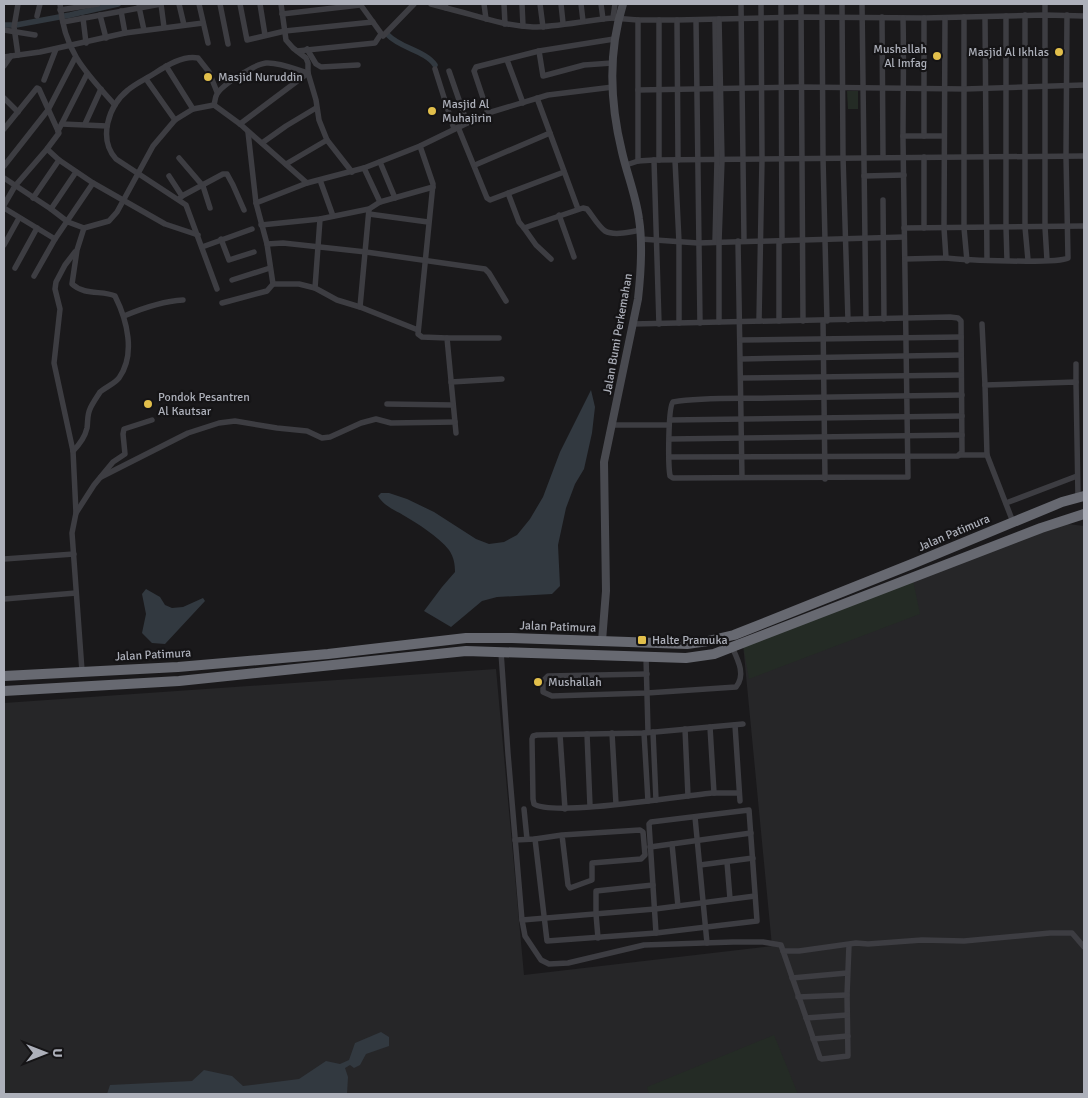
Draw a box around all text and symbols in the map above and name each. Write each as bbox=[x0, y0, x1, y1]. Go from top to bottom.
place label: Mushallah Al Imfag bbox=[873, 42, 927, 71]
place label: Masjid Al Ikhlas bbox=[968, 45, 1049, 60]
marker: Masjid Al Ikhlas bbox=[1053, 46, 1065, 58]
marker: Mushallah Al Imfag bbox=[931, 50, 943, 62]
place label: Masjid Nuruddin bbox=[218, 70, 303, 85]
marker: Masjid Nuruddin bbox=[202, 71, 214, 83]
place label: Masjid Al Muhajirin bbox=[442, 97, 492, 126]
marker: Masjid Al Muhajirin bbox=[426, 105, 438, 117]
street label: Jalan Bumi Perkemahan bbox=[600, 272, 636, 396]
place label: Pondok Pesantren Al Kautsar bbox=[158, 390, 250, 419]
marker: Pondok Pesantren Al Kautsar bbox=[142, 398, 154, 410]
street label: Jalan Patimura bbox=[916, 511, 992, 555]
street label: Jalan Patimura bbox=[519, 618, 597, 636]
place label: Halte Pramuka bbox=[652, 633, 728, 648]
marker: Halte Pramuka bbox=[636, 634, 648, 646]
street label: Jalan Patimura bbox=[114, 646, 192, 664]
place label: Mushallah bbox=[548, 675, 602, 690]
marker: Mushallah bbox=[532, 676, 544, 688]
north arrow bbox=[20, 1028, 70, 1078]
text: U bbox=[49, 1048, 66, 1058]

